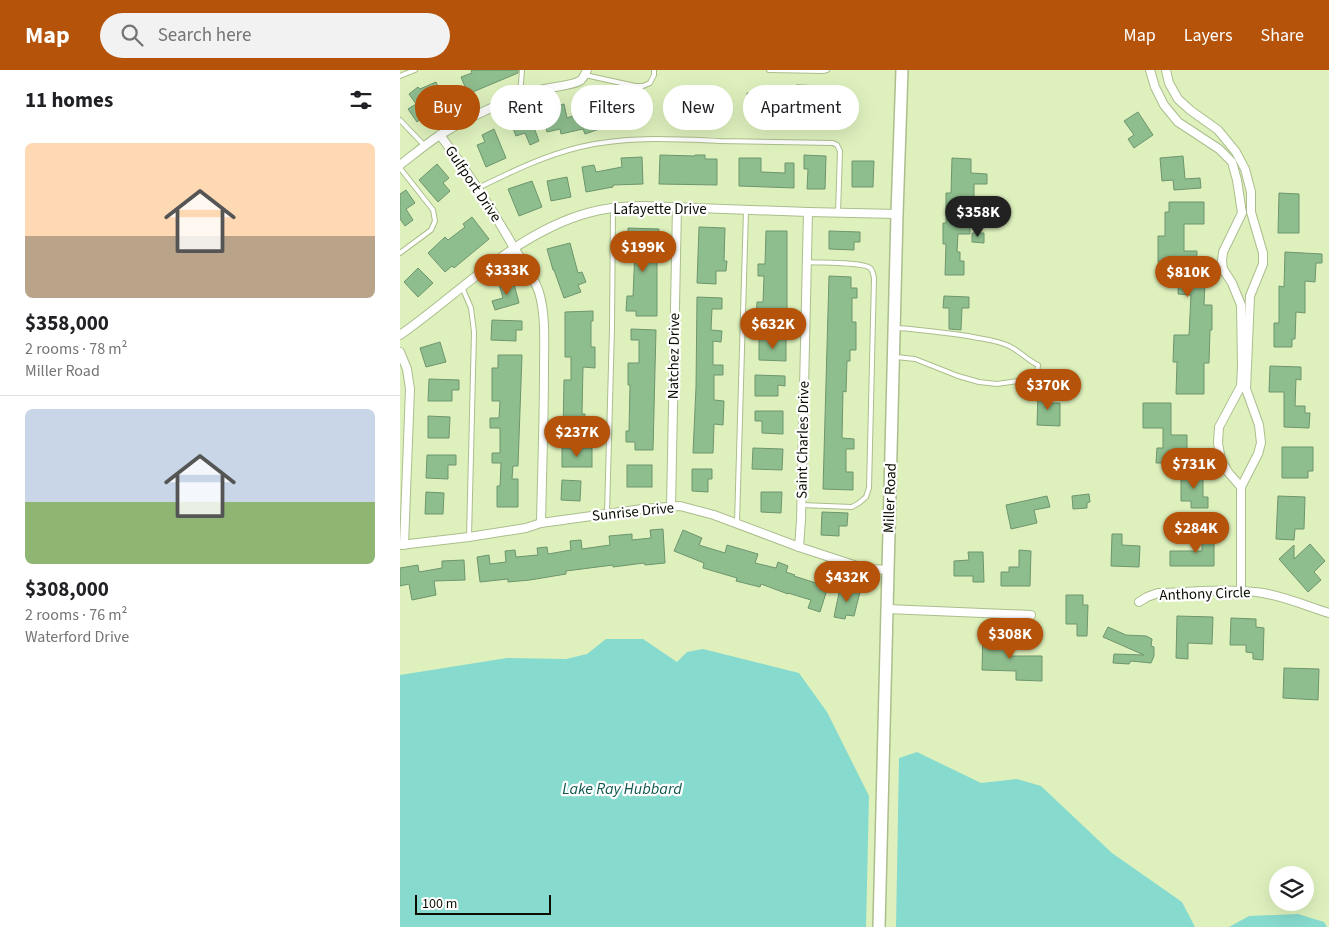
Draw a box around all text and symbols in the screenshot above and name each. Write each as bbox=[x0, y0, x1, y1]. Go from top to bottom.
search box bbox=[100, 13, 450, 58]
text: Map bbox=[25, 18, 70, 53]
icon: search bbox=[118, 21, 146, 49]
text: Search here bbox=[158, 22, 251, 49]
text: Map bbox=[1124, 23, 1156, 48]
text: Layers bbox=[1184, 23, 1233, 48]
text: Share bbox=[1261, 23, 1304, 48]
text: 11 homes bbox=[25, 85, 113, 115]
chip: Buy bbox=[415, 85, 480, 130]
chip: Rent bbox=[490, 85, 561, 130]
chip: Filters bbox=[571, 85, 653, 130]
chip: New bbox=[663, 85, 733, 130]
chip: Apartment bbox=[743, 85, 859, 130]
icon: filters bbox=[347, 86, 375, 114]
street label: Gulfport Drive bbox=[440, 142, 506, 226]
icon: home bbox=[155, 176, 245, 266]
pin: $358K bbox=[943, 196, 1013, 238]
street label: Lafayette Drive bbox=[613, 199, 707, 220]
text: $358K bbox=[956, 201, 1000, 223]
pin: $199K bbox=[608, 230, 678, 273]
text: $199K bbox=[621, 236, 665, 258]
pin: $333K bbox=[472, 254, 542, 296]
pin: $810K bbox=[1153, 256, 1223, 298]
text: $333K bbox=[485, 259, 529, 281]
text: $810K bbox=[1166, 261, 1210, 283]
text: $358,000 bbox=[25, 308, 109, 338]
pin: $632K bbox=[738, 308, 808, 350]
street label: Natchez Drive bbox=[663, 313, 685, 399]
text: $632K bbox=[751, 313, 795, 335]
text: 2 rooms · 78 m² bbox=[25, 338, 127, 360]
text: Miller Road bbox=[25, 360, 100, 382]
pin: $370K bbox=[1013, 368, 1083, 411]
text: $370K bbox=[1026, 374, 1070, 396]
street label: Saint Charles Drive bbox=[791, 381, 815, 499]
pin: $237K bbox=[542, 416, 612, 458]
text: $237K bbox=[555, 421, 599, 443]
icon: home bbox=[155, 441, 245, 531]
pin: $731K bbox=[1159, 448, 1229, 490]
text: $731K bbox=[1172, 453, 1216, 475]
street label: Miller Road bbox=[878, 463, 902, 533]
street label: Sunrise Drive bbox=[591, 497, 675, 527]
pin: $284K bbox=[1161, 512, 1231, 554]
text: $284K bbox=[1174, 517, 1218, 539]
pin: $432K bbox=[812, 560, 882, 603]
text: $432K bbox=[825, 566, 869, 588]
text: $308,000 bbox=[25, 574, 109, 604]
street label: Anthony Circle bbox=[1159, 582, 1251, 606]
text: 2 rooms · 76 m² bbox=[25, 604, 127, 626]
pin: $308K bbox=[975, 618, 1045, 660]
text: $308K bbox=[988, 623, 1032, 645]
text: Waterford Drive bbox=[25, 626, 129, 648]
water label: Lake Ray Hubbard bbox=[562, 778, 682, 800]
map controls bbox=[1269, 866, 1314, 911]
button: layers bbox=[1269, 866, 1314, 911]
scale bar bbox=[415, 892, 551, 915]
text: 100 m bbox=[422, 894, 457, 914]

